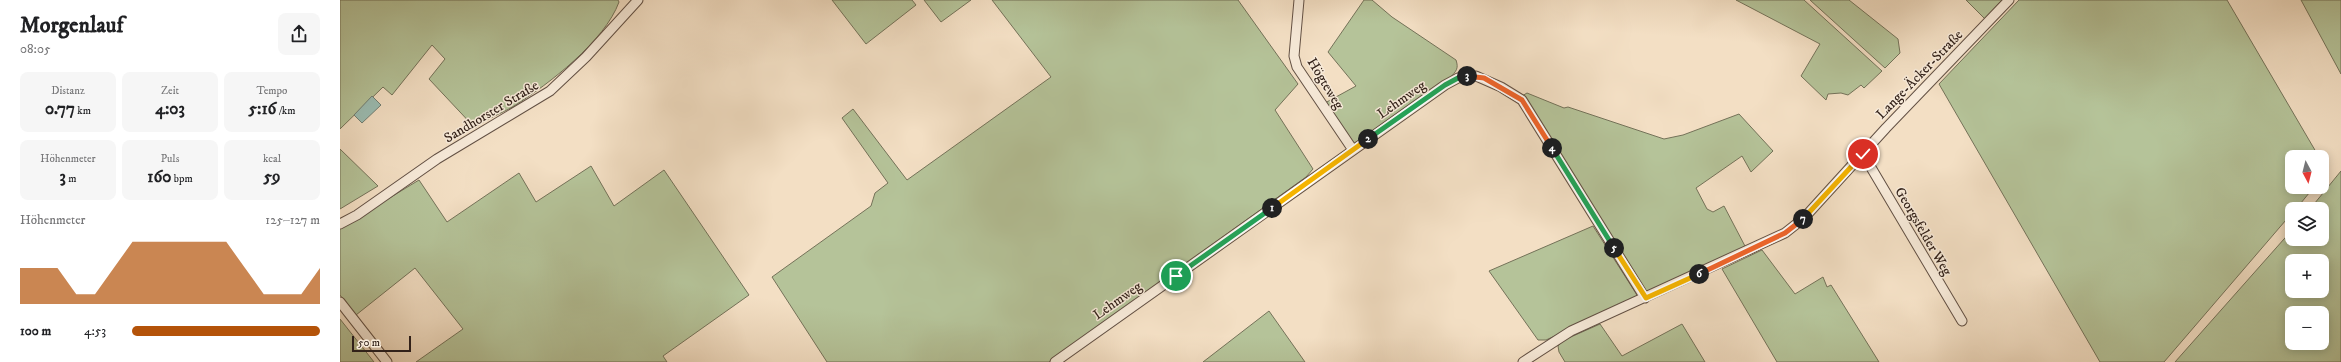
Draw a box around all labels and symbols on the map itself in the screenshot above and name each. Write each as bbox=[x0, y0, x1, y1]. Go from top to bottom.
street label: Lange-Äcker-Straße bbox=[1872, 26, 1967, 123]
street label: Högteweg bbox=[1303, 54, 1348, 113]
pin: 3 bbox=[1457, 66, 1477, 86]
street label: Sandhorster Straße bbox=[441, 76, 542, 147]
street label: Lehmweg bbox=[1374, 77, 1429, 123]
pin: 2 bbox=[1358, 129, 1378, 149]
pin bbox=[1846, 137, 1880, 171]
pin: 4 bbox=[1542, 138, 1562, 158]
north arrow bbox=[2285, 150, 2329, 194]
street label: Georgsfelder Weg bbox=[1891, 184, 1956, 279]
pin: 1 bbox=[1262, 198, 1282, 218]
pin: 7 bbox=[1793, 209, 1813, 229]
pin: 5 bbox=[1604, 238, 1624, 258]
pin bbox=[1159, 259, 1193, 293]
pin: 6 bbox=[1689, 264, 1709, 284]
street label: Lehmweg bbox=[1090, 278, 1145, 324]
scale bar bbox=[352, 334, 411, 353]

